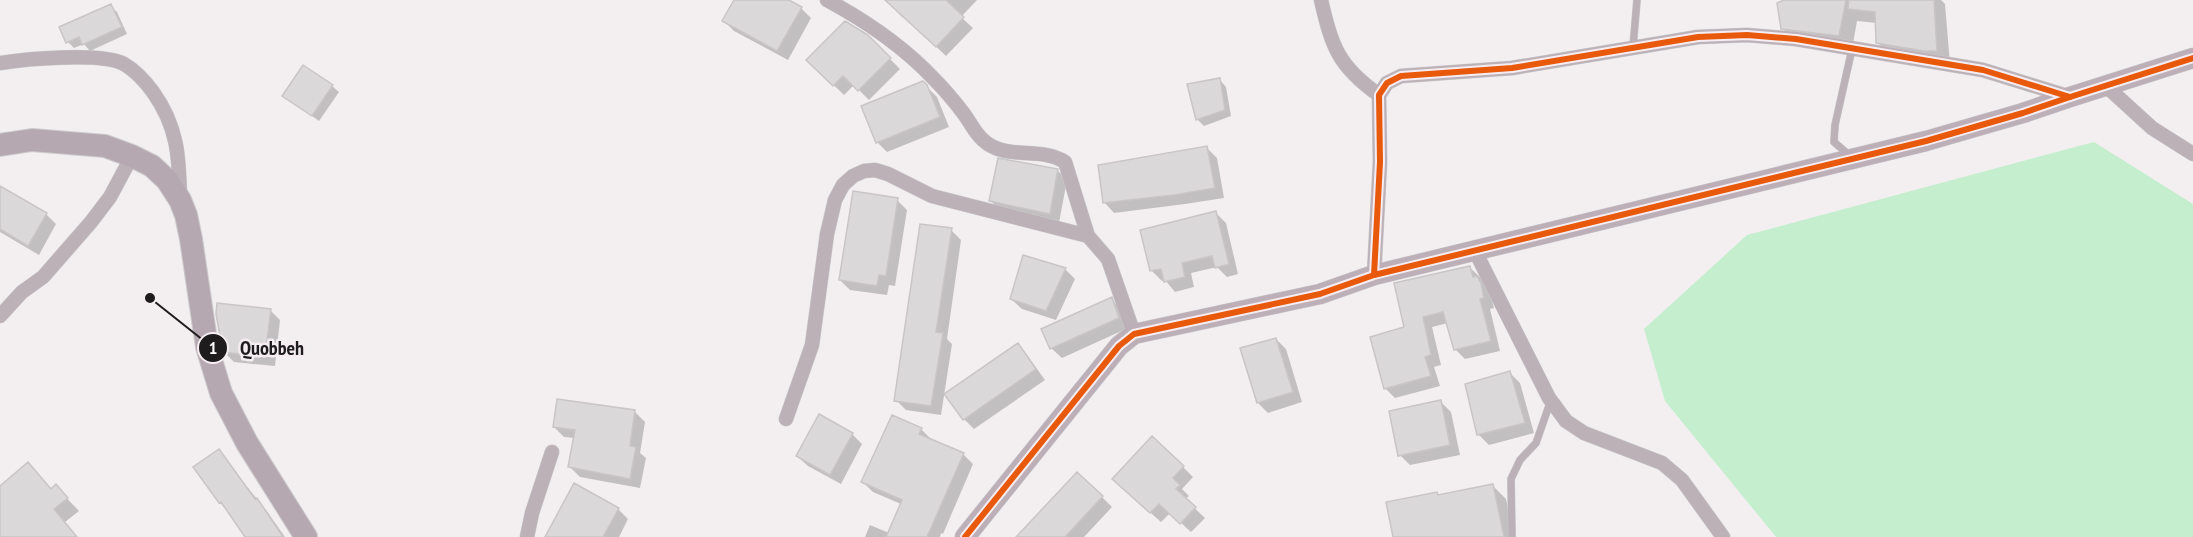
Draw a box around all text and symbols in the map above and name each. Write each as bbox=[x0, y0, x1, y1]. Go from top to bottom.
callout: Quobbeh bbox=[198, 329, 316, 367]
text: Quobbeh bbox=[240, 335, 304, 361]
text: 1 bbox=[209, 336, 217, 359]

